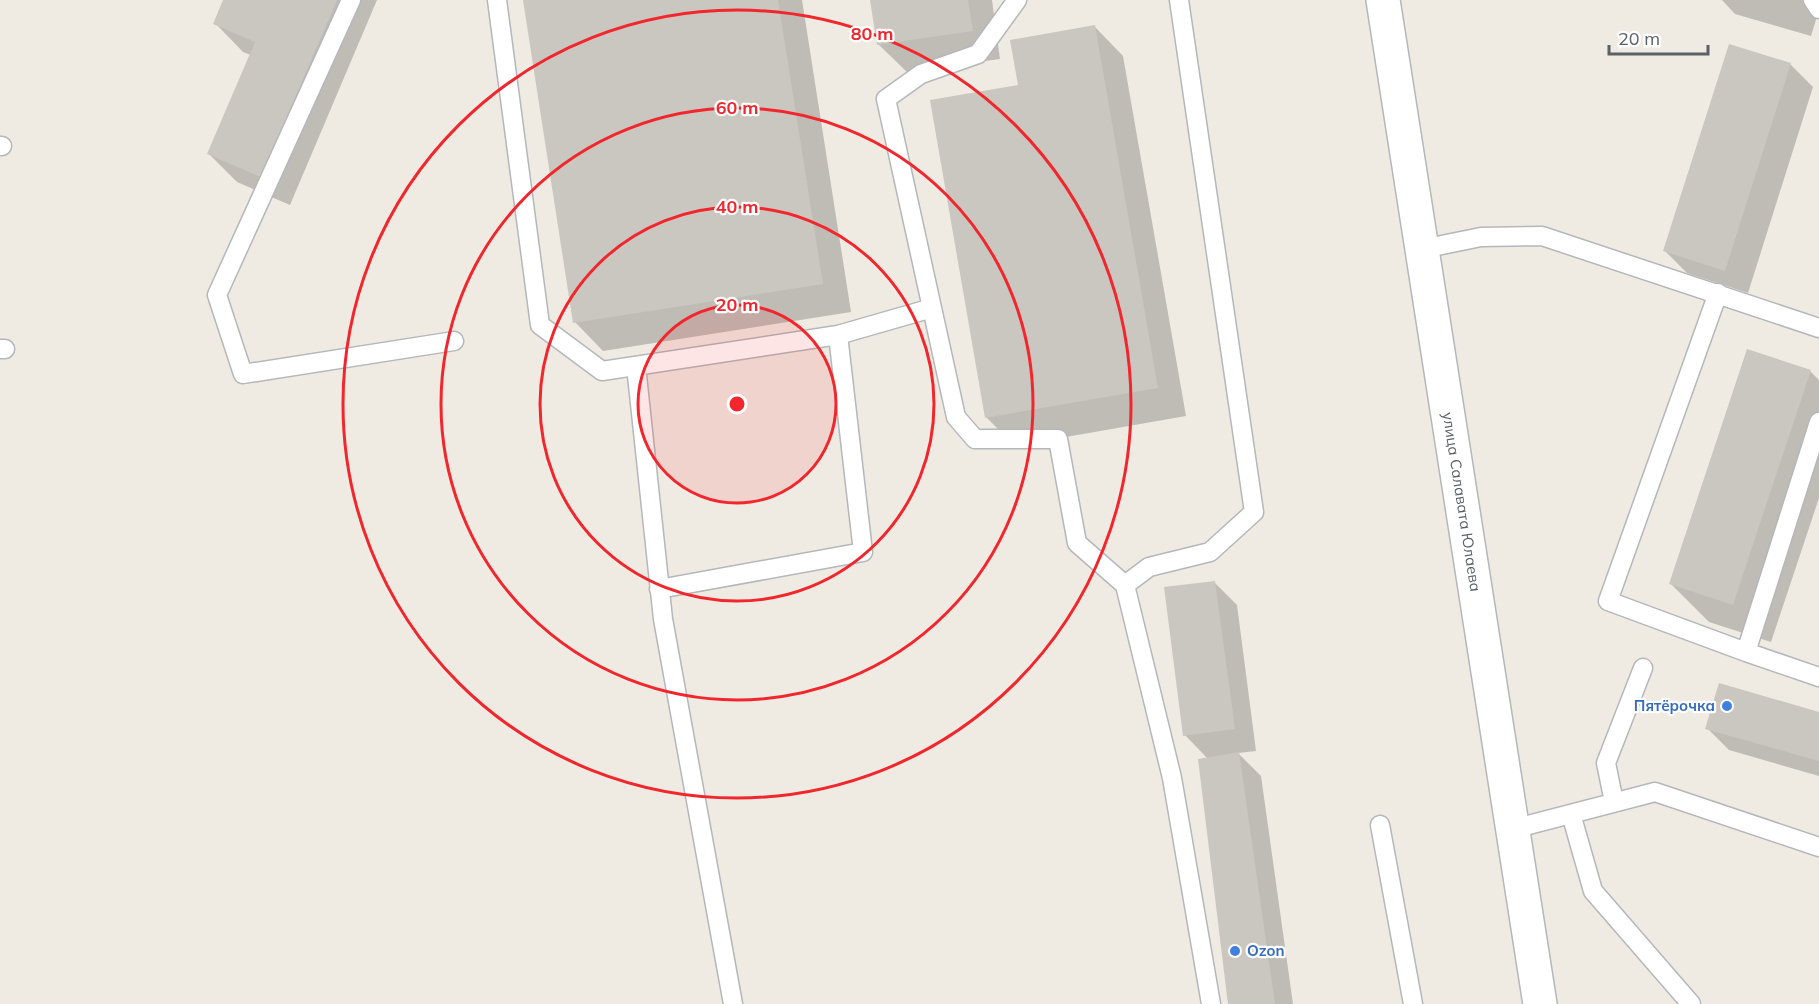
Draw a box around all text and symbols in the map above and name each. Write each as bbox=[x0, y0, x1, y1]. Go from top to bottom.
scale bar bbox=[1609, 18, 1708, 56]
text: 80 m bbox=[851, 22, 893, 45]
text: 20 m bbox=[1618, 27, 1660, 50]
text: 60 m bbox=[716, 96, 758, 119]
text: 40 m bbox=[716, 195, 758, 218]
text: 20 m bbox=[716, 293, 758, 316]
centre of rings bbox=[727, 394, 747, 414]
street label: улица Салавата Юлаева bbox=[1439, 411, 1485, 593]
place label: Пятёрочка bbox=[1634, 696, 1715, 715]
marker: Пятёрочка bbox=[1720, 699, 1734, 713]
place label: Ozon bbox=[1247, 941, 1284, 960]
marker: Ozon bbox=[1228, 944, 1242, 958]

